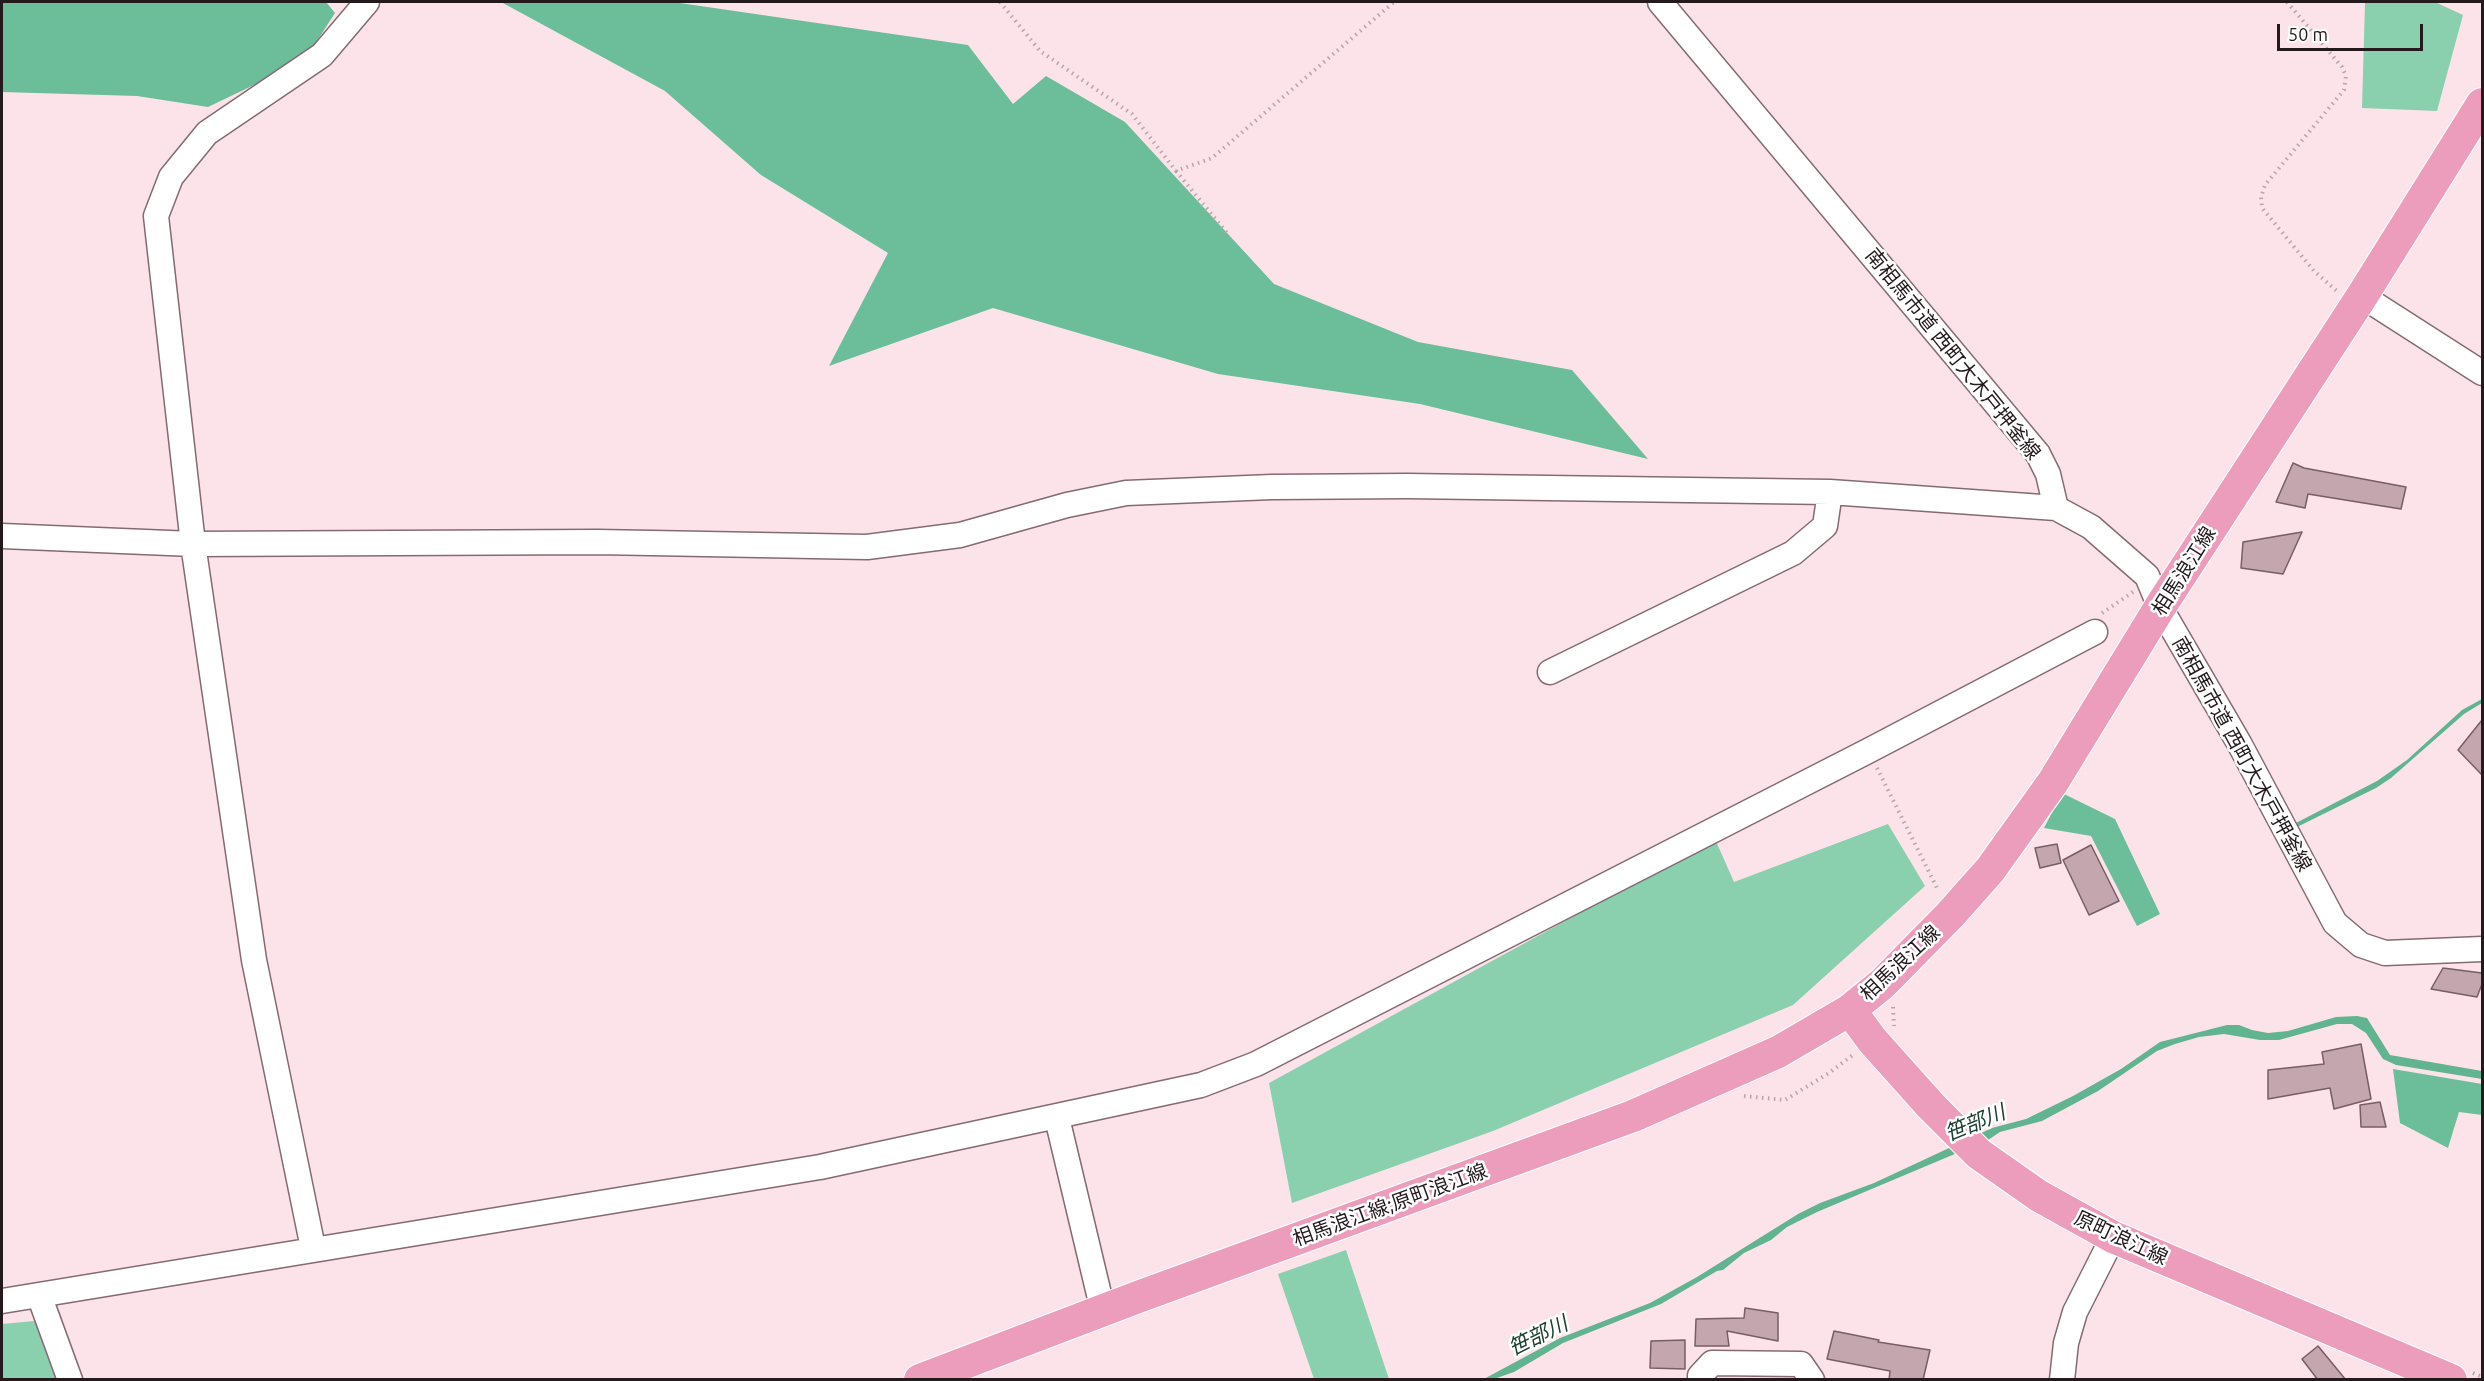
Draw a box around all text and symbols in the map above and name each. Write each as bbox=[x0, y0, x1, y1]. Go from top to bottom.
scale bar bbox=[2280, 12, 2426, 50]
text: 50 m bbox=[2288, 24, 2328, 44]
street label: 南相馬市道 西町大木戸押釜線 bbox=[1860, 244, 2046, 464]
street label: 相馬浪江線 bbox=[2147, 522, 2221, 620]
street label: 南相馬市道 西町大木戸押釜線 bbox=[2167, 632, 2317, 876]
street label: 相馬浪江線 bbox=[1855, 920, 1945, 1006]
water label: 笹部川 bbox=[1941, 1100, 2009, 1146]
street label: 相馬浪江線;原町浪江線 bbox=[1290, 1159, 1490, 1251]
street label: 原町浪江線 bbox=[2071, 1206, 2171, 1270]
water label: 笹部川 bbox=[1504, 1311, 1572, 1361]

